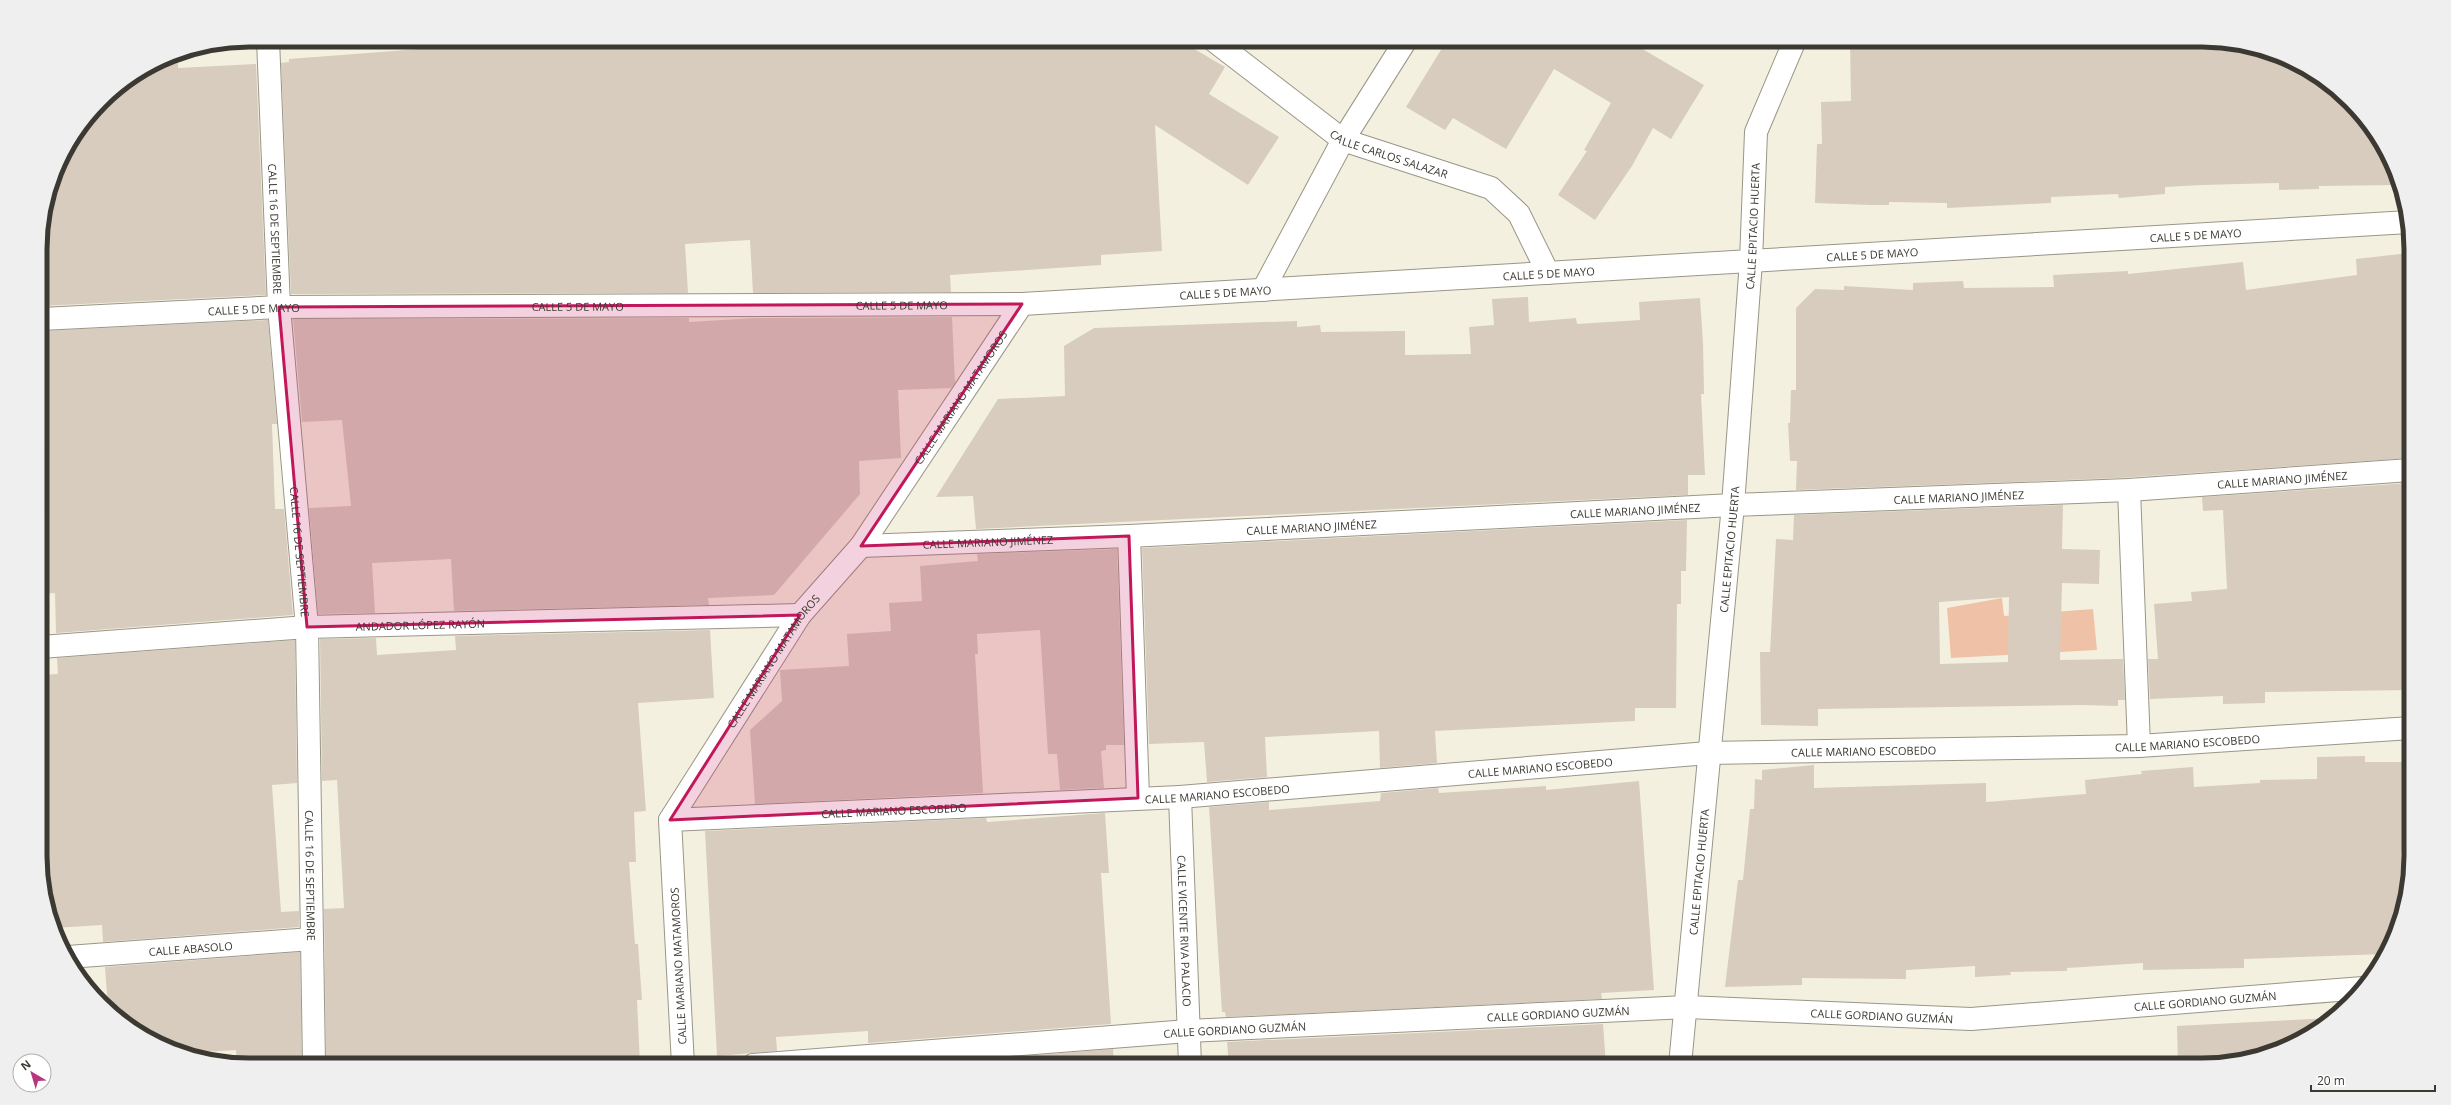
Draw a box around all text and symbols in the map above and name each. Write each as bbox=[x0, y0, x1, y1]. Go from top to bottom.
street label: CALLE CARLOS SALAZAR bbox=[1327, 125, 1450, 181]
street label: CALLE 16 DE SEPTIEMBRE bbox=[266, 163, 286, 294]
street label: CALLE EPITACIO HUERTA bbox=[1741, 163, 1762, 290]
street label: CALLE 5 DE MAYO bbox=[2149, 224, 2242, 245]
street label: CALLE 5 DE MAYO bbox=[1826, 244, 1919, 264]
street label: CALLE 5 DE MAYO bbox=[1502, 263, 1595, 283]
street label: CALLE 5 DE MAYO bbox=[1179, 282, 1272, 302]
street label: CALLE 5 DE MAYO bbox=[856, 297, 948, 312]
street label: CALLE 5 DE MAYO bbox=[532, 298, 624, 313]
street label: CALLE 5 DE MAYO bbox=[207, 299, 300, 318]
street label: CALLE MARIANO MATAMOROS bbox=[910, 327, 1010, 467]
street label: CALLE MARIANO JIMÉNEZ bbox=[2217, 467, 2348, 491]
street label: CALLE 16 DE SEPTIEMBRE bbox=[287, 486, 314, 618]
street label: CALLE EPITACIO HUERTA bbox=[1715, 486, 1742, 613]
street label: CALLE MARIANO JIMÉNEZ bbox=[1893, 486, 2024, 506]
street label: CALLE MARIANO JIMÉNEZ bbox=[1570, 499, 1701, 521]
street label: CALLE MARIANO JIMÉNEZ bbox=[1246, 516, 1377, 537]
street label: CALLE MARIANO JIMÉNEZ bbox=[922, 531, 1053, 551]
street label: CALLE MARIANO MATAMOROS bbox=[723, 591, 823, 730]
street label: ANDADOR LÓPEZ RAYÓN bbox=[355, 615, 485, 633]
street label: CALLE MARIANO ESCOBEDO bbox=[2115, 731, 2260, 754]
street label: CALLE MARIANO ESCOBEDO bbox=[1791, 742, 1936, 759]
street label: CALLE MARIANO ESCOBEDO bbox=[1467, 753, 1613, 780]
street label: CALLE MARIANO ESCOBEDO bbox=[1145, 780, 1290, 806]
street label: CALLE MARIANO ESCOBEDO bbox=[821, 799, 967, 821]
street label: CALLE EPITACIO HUERTA bbox=[1685, 808, 1712, 936]
street label: CALLE 16 DE SEPTIEMBRE bbox=[302, 810, 320, 941]
street label: CALLE VICENTE RIVA PALACIO bbox=[1175, 855, 1195, 1007]
street label: CALLE MARIANO MATAMOROS bbox=[666, 887, 690, 1045]
street label: CALLE ABASOLO bbox=[148, 937, 233, 959]
street label: CALLE GORDIANO GUZMÁN bbox=[2133, 987, 2277, 1014]
street label: CALLE GORDIANO GUZMÁN bbox=[1486, 1002, 1630, 1024]
street label: CALLE GORDIANO GUZMÁN bbox=[1810, 1005, 1954, 1026]
street label: CALLE GORDIANO GUZMÁN bbox=[1163, 1018, 1306, 1040]
north arrow bbox=[12, 1053, 52, 1093]
text: N bbox=[17, 1056, 34, 1073]
scale bar bbox=[2311, 1067, 2435, 1093]
text: 20 m bbox=[2317, 1072, 2345, 1089]

